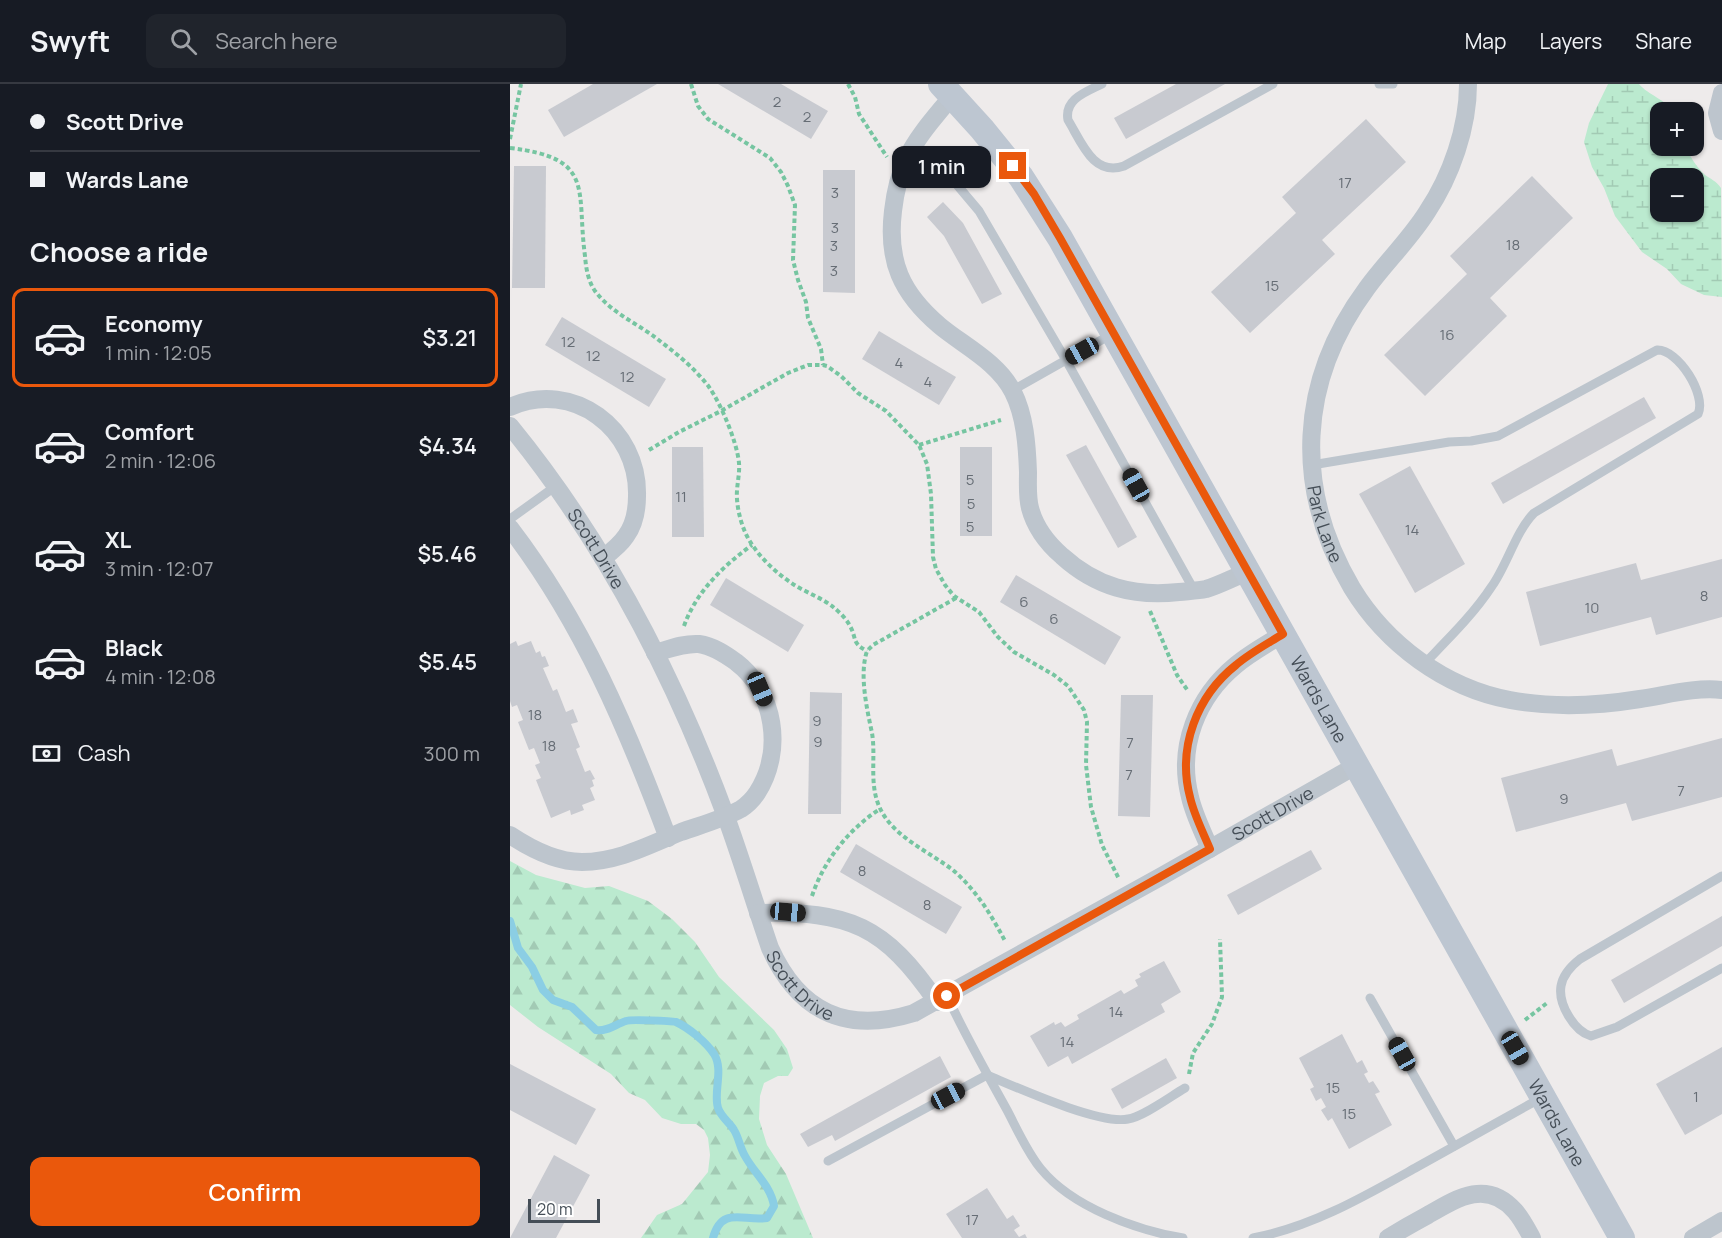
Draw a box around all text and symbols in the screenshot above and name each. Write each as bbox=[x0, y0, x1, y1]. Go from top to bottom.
search box bbox=[146, 14, 566, 68]
text: Swyft bbox=[30, 22, 110, 60]
icon: search bbox=[167, 25, 200, 58]
text: Search here bbox=[215, 26, 338, 56]
text: Map bbox=[1465, 27, 1506, 55]
text: Layers bbox=[1539, 27, 1602, 55]
text: Share bbox=[1635, 27, 1692, 55]
house number: 2 bbox=[773, 91, 781, 112]
map controls bbox=[1650, 102, 1704, 222]
button: + bbox=[1650, 102, 1704, 156]
house number: 2 bbox=[803, 106, 811, 127]
text: Scott Drive bbox=[66, 107, 184, 137]
callout: 1 min bbox=[893, 145, 992, 187]
route end bbox=[999, 152, 1026, 179]
text: 1 min bbox=[918, 153, 965, 180]
text: Wards Lane bbox=[66, 165, 189, 195]
button: − bbox=[1650, 168, 1704, 222]
house number: 17 bbox=[1338, 172, 1352, 193]
house number: 3 bbox=[831, 182, 839, 203]
house number: 3 bbox=[831, 217, 839, 238]
text: Choose a ride bbox=[30, 233, 208, 270]
house number: 18 bbox=[1506, 234, 1520, 255]
house number: 3 bbox=[830, 235, 838, 256]
house number: 3 bbox=[830, 260, 838, 281]
house number: 15 bbox=[1265, 275, 1279, 296]
text: Economy bbox=[105, 309, 203, 339]
icon: car bbox=[33, 311, 87, 365]
text: $3.21 bbox=[422, 323, 477, 353]
house number: 16 bbox=[1439, 324, 1455, 345]
house number: 12 bbox=[561, 331, 575, 352]
car bbox=[1062, 334, 1102, 368]
text: 1 min · 12:05 bbox=[105, 339, 212, 366]
house number: 12 bbox=[586, 345, 600, 366]
house number: 4 bbox=[895, 352, 904, 373]
house number: 12 bbox=[620, 366, 634, 387]
house number: 4 bbox=[924, 371, 933, 392]
text: Comfort bbox=[105, 417, 194, 447]
icon: car bbox=[33, 419, 87, 473]
text: $4.34 bbox=[419, 431, 477, 461]
text: 2 min · 12:06 bbox=[105, 447, 216, 474]
car bbox=[1119, 465, 1153, 505]
house number: 5 bbox=[966, 469, 974, 490]
street label: Park Lane bbox=[1302, 483, 1349, 566]
house number: 11 bbox=[675, 486, 687, 507]
house number: 5 bbox=[967, 493, 975, 514]
street label: Scott Drive bbox=[562, 503, 630, 593]
house number: 5 bbox=[966, 516, 974, 537]
house number: 14 bbox=[1405, 519, 1419, 540]
text: XL bbox=[105, 525, 131, 555]
icon: car bbox=[33, 527, 87, 581]
text: $5.46 bbox=[417, 539, 477, 569]
text: 3 min · 12:07 bbox=[105, 555, 214, 582]
house number: 8 bbox=[1700, 585, 1708, 606]
house number: 6 bbox=[1019, 591, 1029, 612]
house number: 10 bbox=[1585, 597, 1600, 618]
house number: 6 bbox=[1049, 608, 1059, 629]
text: Black bbox=[105, 633, 162, 663]
icon: car bbox=[33, 635, 87, 689]
text: $5.45 bbox=[418, 647, 477, 677]
street label: Wards Lane bbox=[1285, 651, 1353, 747]
text: 4 min · 12:08 bbox=[105, 663, 216, 690]
car bbox=[745, 669, 775, 709]
house number: 18 bbox=[528, 704, 542, 725]
house number: 9 bbox=[812, 710, 822, 731]
house number: 9 bbox=[813, 731, 823, 752]
house number: 7 bbox=[1126, 732, 1134, 753]
house number: 18 bbox=[542, 735, 556, 756]
icon: cash bbox=[30, 737, 63, 770]
text: Cash bbox=[78, 738, 131, 768]
text: 300 m bbox=[424, 740, 480, 767]
house number: 7 bbox=[1125, 764, 1133, 785]
street label: Scott Drive bbox=[1227, 780, 1318, 846]
house number: 7 bbox=[1677, 780, 1685, 801]
house number: 9 bbox=[1559, 788, 1569, 809]
house number: 8 bbox=[858, 860, 866, 881]
house number: 8 bbox=[923, 894, 931, 915]
car bbox=[769, 901, 807, 923]
street label: Scott Drive bbox=[761, 946, 838, 1026]
route start bbox=[933, 982, 960, 1009]
house number: 14 bbox=[1109, 1001, 1123, 1022]
car bbox=[1498, 1028, 1532, 1068]
house number: 14 bbox=[1060, 1031, 1074, 1052]
car bbox=[1385, 1034, 1419, 1074]
street label: Wards Lane bbox=[1523, 1075, 1591, 1171]
house number: 15 bbox=[1326, 1077, 1340, 1098]
car bbox=[928, 1080, 968, 1112]
house number: 1 bbox=[1693, 1086, 1699, 1107]
house number: 15 bbox=[1342, 1103, 1356, 1124]
button: Confirm bbox=[30, 1157, 480, 1226]
scale bar bbox=[528, 1196, 600, 1224]
text: 20 m bbox=[537, 1198, 573, 1220]
house number: 17 bbox=[965, 1209, 979, 1230]

